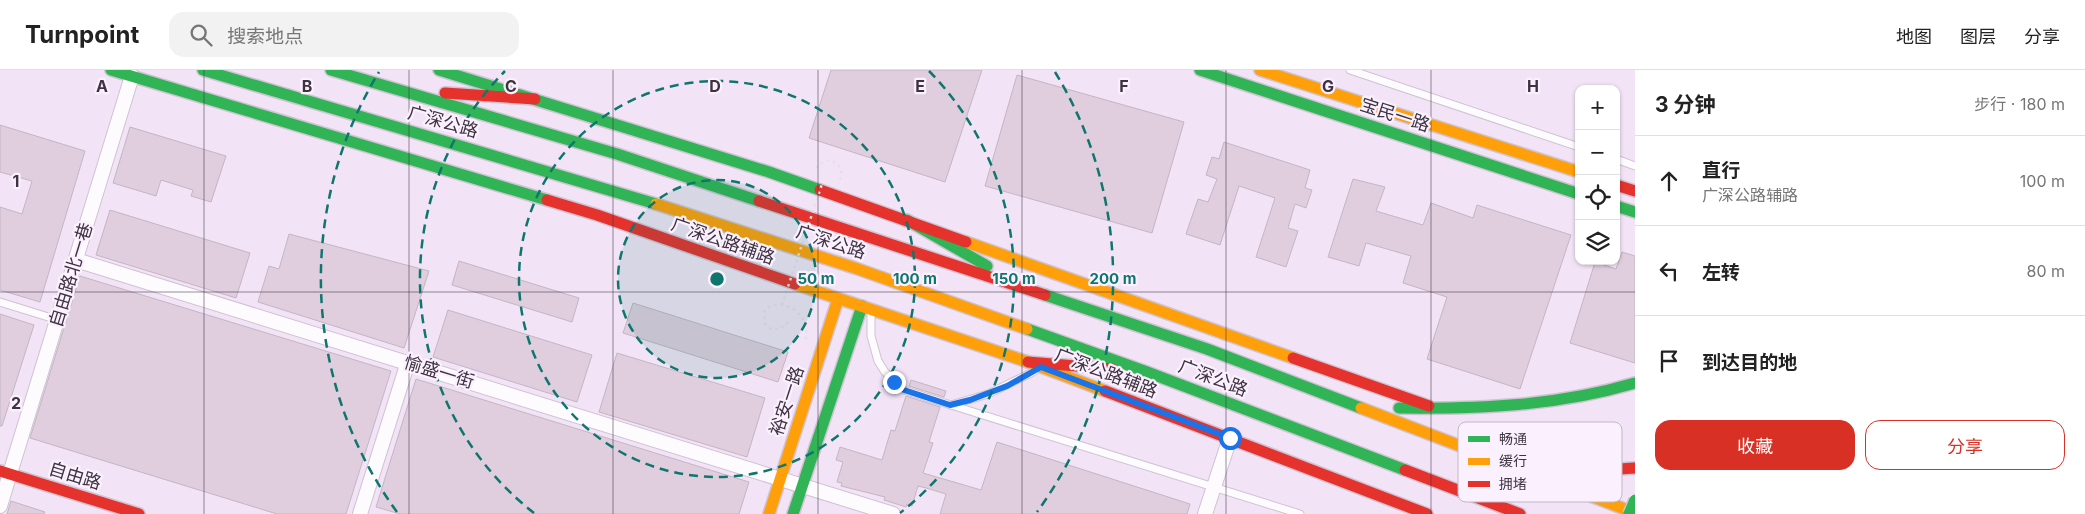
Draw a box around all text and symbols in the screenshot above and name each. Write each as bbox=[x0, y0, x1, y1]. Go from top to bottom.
search box bbox=[169, 12, 519, 57]
text: Turnpoint bbox=[25, 20, 139, 49]
icon: search bbox=[187, 21, 215, 49]
text: 搜索地点 bbox=[227, 25, 303, 48]
text: 地图 bbox=[1896, 26, 1932, 47]
text: 图层 bbox=[1960, 26, 1996, 47]
text: 分享 bbox=[2024, 26, 2060, 47]
text: A bbox=[96, 76, 108, 96]
text: B bbox=[302, 76, 312, 96]
text: C bbox=[505, 76, 517, 96]
text: D bbox=[709, 76, 721, 96]
text: E bbox=[915, 76, 925, 96]
text: F bbox=[1119, 76, 1129, 96]
text: G bbox=[1322, 76, 1334, 96]
text: H bbox=[1527, 76, 1539, 96]
map controls bbox=[1575, 85, 1620, 265]
button: + bbox=[1575, 85, 1620, 130]
text: 3 分钟 bbox=[1655, 92, 1716, 117]
street label: 宝民一路 bbox=[1358, 93, 1433, 136]
text: 步行 · 180 m bbox=[1974, 94, 2065, 114]
street label: 广深公路 bbox=[406, 102, 481, 142]
button: − bbox=[1575, 130, 1620, 175]
text: 直行 bbox=[1702, 159, 1740, 182]
icon: ahead bbox=[1655, 167, 1683, 195]
text: 1 bbox=[13, 171, 19, 191]
text: 100 m bbox=[2020, 171, 2065, 191]
button: locate bbox=[1575, 175, 1620, 220]
text: 广深公路辅路 bbox=[1702, 185, 1798, 205]
street label: 广深公路辅路 bbox=[669, 213, 778, 268]
street label: 自由路北一巷 bbox=[45, 220, 96, 330]
street label: 广深公路 bbox=[794, 220, 869, 263]
button: layers bbox=[1575, 220, 1620, 265]
icon: left bbox=[1655, 257, 1683, 285]
text: 左转 bbox=[1702, 261, 1740, 284]
text: 80 m bbox=[2026, 261, 2065, 281]
text: 50 m bbox=[798, 269, 834, 288]
text: 100 m bbox=[893, 269, 937, 288]
text: 150 m bbox=[992, 269, 1036, 288]
text: 200 m bbox=[1090, 269, 1136, 288]
centre of rings bbox=[708, 270, 726, 288]
street label: 广深公路辅路 bbox=[1052, 343, 1160, 402]
icon: arrive bbox=[1655, 347, 1683, 375]
street label: 愉盛一街 bbox=[402, 351, 477, 392]
text: 到达目的地 bbox=[1702, 351, 1797, 374]
street label: 广深公路 bbox=[1176, 355, 1251, 400]
street label: 裕安一路 bbox=[765, 363, 808, 438]
route end bbox=[883, 371, 906, 394]
text: 2 bbox=[11, 393, 21, 413]
button: 收藏 bbox=[1655, 420, 1855, 470]
button: 分享 bbox=[1865, 420, 2065, 470]
legend bbox=[1458, 422, 1622, 502]
route start bbox=[1219, 427, 1242, 450]
text: 畅通 bbox=[1499, 430, 1527, 447]
text: 缓行 bbox=[1499, 452, 1527, 469]
street label: 自由路 bbox=[46, 458, 104, 493]
text: 拥堵 bbox=[1499, 475, 1527, 492]

